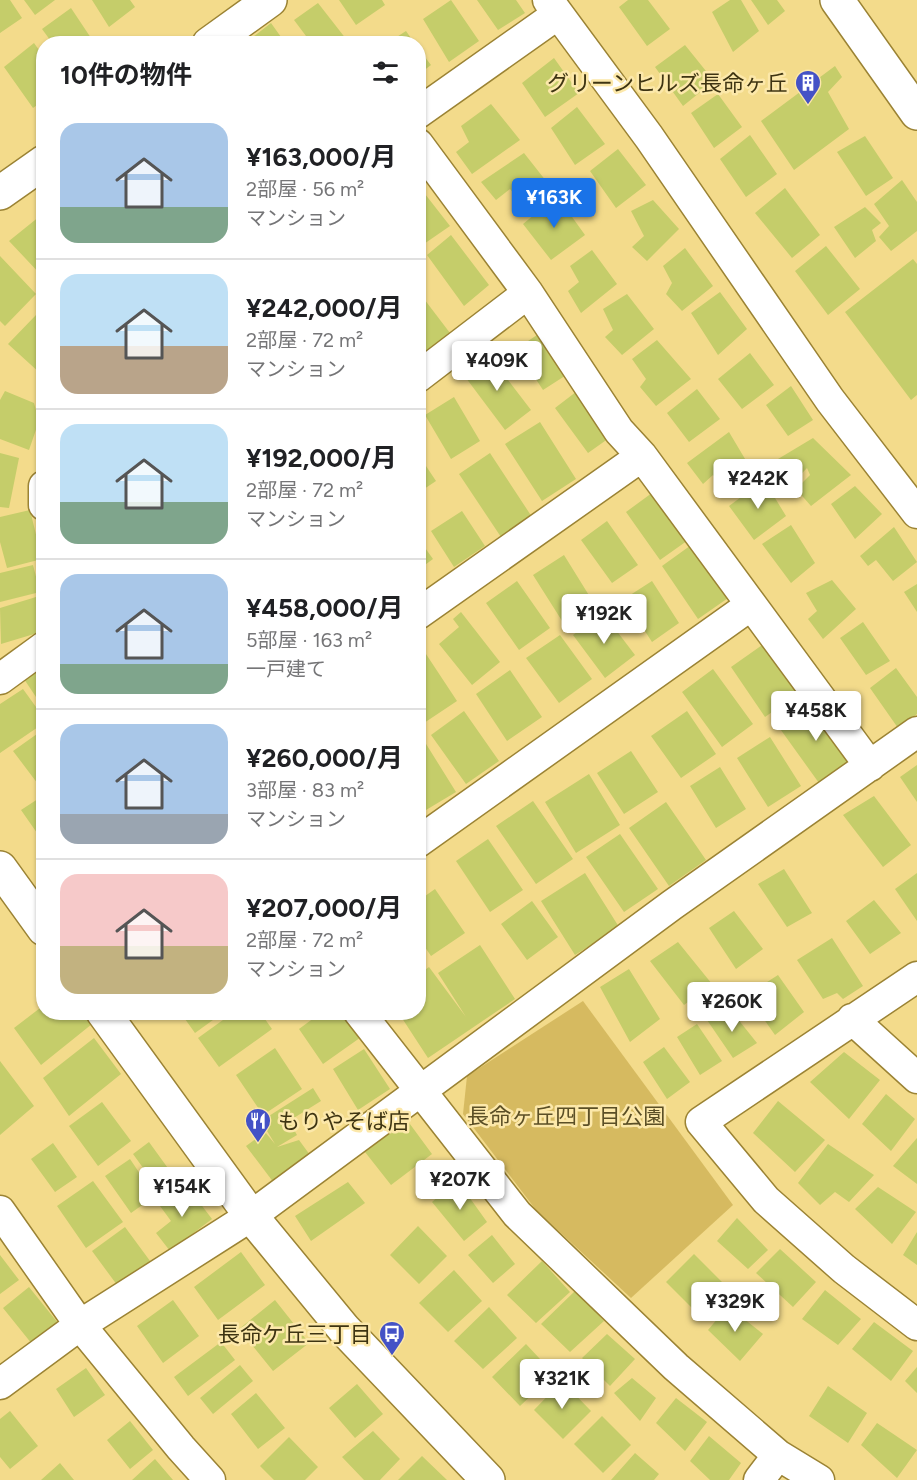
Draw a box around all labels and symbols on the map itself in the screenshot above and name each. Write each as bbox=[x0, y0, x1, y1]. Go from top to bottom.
building icon: グリーンヒルズ長命ヶ丘 bbox=[793, 68, 823, 106]
place label: グリーンヒルズ長命ヶ丘 bbox=[547, 70, 788, 97]
pin: ¥163K bbox=[512, 178, 596, 229]
pin: ¥409K bbox=[455, 341, 539, 392]
pin: ¥242K bbox=[716, 459, 800, 510]
pin: ¥192K bbox=[562, 594, 646, 645]
pin: ¥458K bbox=[774, 691, 858, 742]
pin: ¥260K bbox=[690, 982, 774, 1033]
park label: 長命ヶ丘四丁目公園 bbox=[467, 1103, 665, 1130]
restaurant icon: もりやそば店 bbox=[243, 1106, 273, 1144]
place label: もりやそば店 bbox=[278, 1108, 410, 1135]
pin: ¥207K bbox=[418, 1160, 502, 1211]
pin: ¥154K bbox=[140, 1167, 224, 1218]
pin: ¥329K bbox=[693, 1282, 777, 1333]
bus stop icon: 長命ケ丘三丁目 bbox=[377, 1319, 407, 1357]
place label: 長命ケ丘三丁目 bbox=[218, 1321, 372, 1348]
pin: ¥321K bbox=[520, 1359, 604, 1410]

